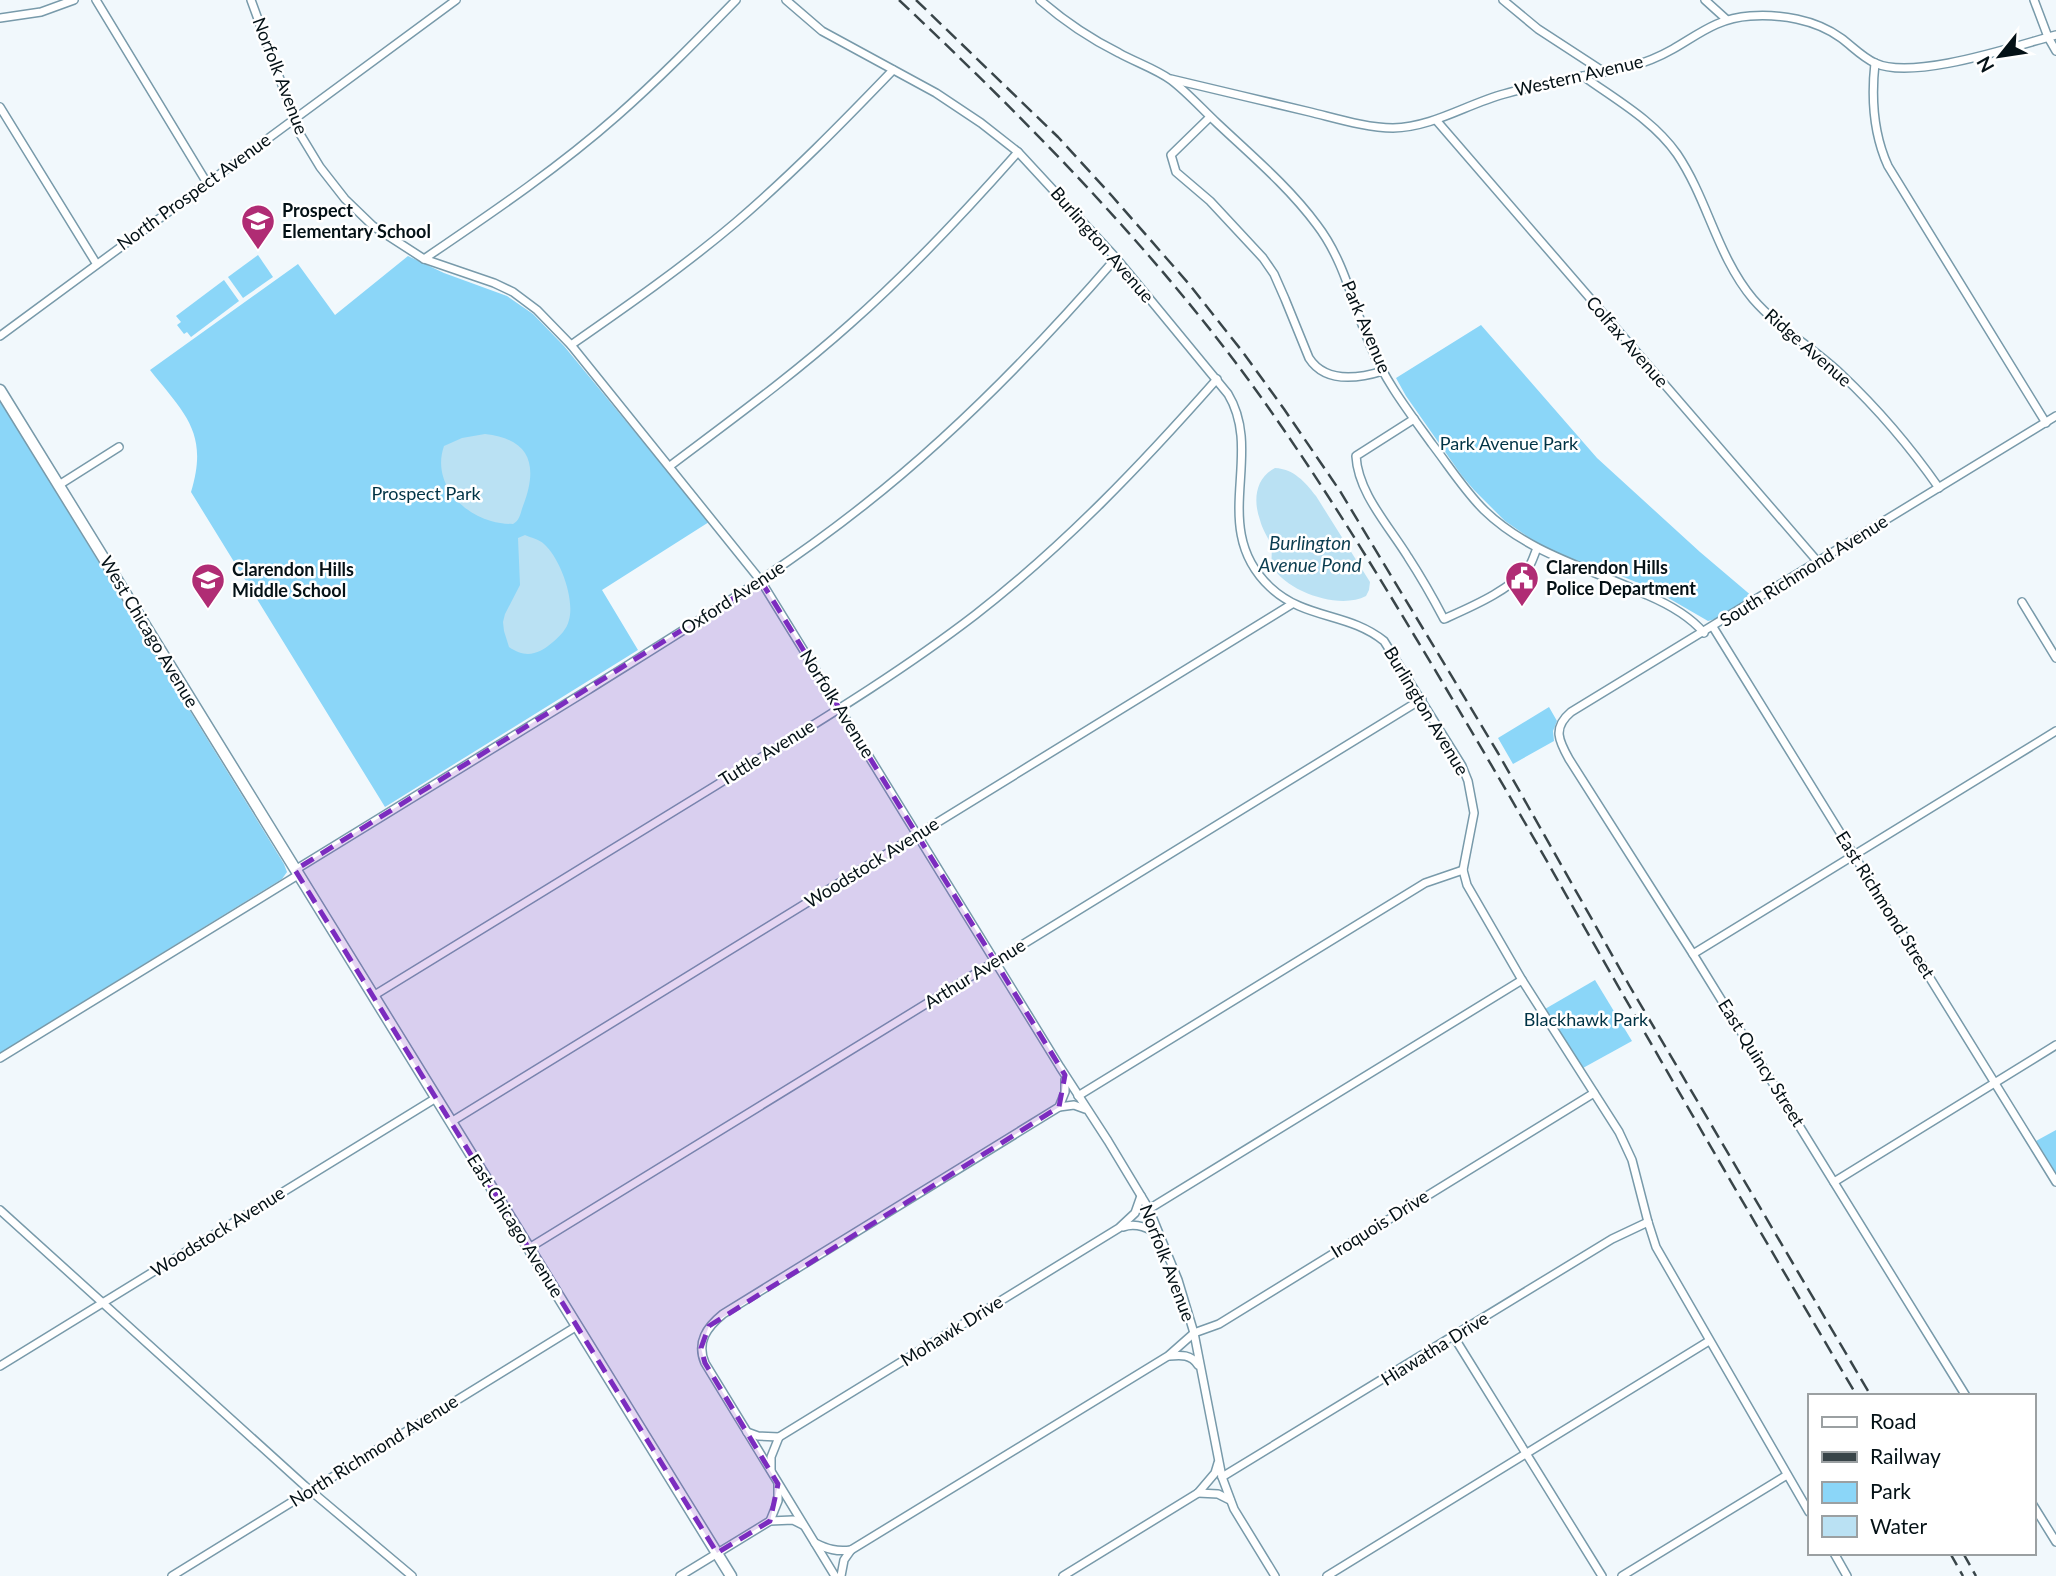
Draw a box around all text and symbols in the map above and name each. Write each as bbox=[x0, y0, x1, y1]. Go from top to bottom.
street label: Norfolk Avenue bbox=[249, 14, 313, 137]
north arrow bbox=[1965, 21, 2035, 91]
street label: Western Avenue bbox=[1512, 50, 1645, 100]
text: N bbox=[1971, 53, 1998, 77]
street label: North Prospect Avenue bbox=[112, 128, 274, 254]
street label: Burlington Avenue bbox=[1046, 182, 1159, 307]
place label: Prospect Elementary School bbox=[282, 199, 431, 242]
school or university icon: Prospect Elementary School bbox=[239, 202, 277, 251]
street label: Park Avenue bbox=[1337, 277, 1396, 376]
street label: Colfax Avenue bbox=[1582, 291, 1673, 392]
street label: Ridge Avenue bbox=[1761, 304, 1857, 391]
park label: Park Avenue Park bbox=[1440, 432, 1579, 454]
park label: Prospect Park bbox=[371, 482, 481, 504]
street label: South Richmond Avenue bbox=[1715, 509, 1892, 631]
water label: Burlington Avenue Pond bbox=[1257, 531, 1362, 576]
street label: West Chicago Avenue bbox=[96, 552, 204, 711]
street label: Oxford Avenue bbox=[676, 555, 788, 639]
place label: Clarendon Hills Police Department bbox=[1546, 556, 1696, 599]
place label: Clarendon Hills Middle School bbox=[232, 558, 354, 601]
public building icon: Clarendon Hills Police Department bbox=[1503, 559, 1541, 608]
school or university icon: Clarendon Hills Middle School bbox=[189, 561, 227, 610]
street label: Burlington Avenue bbox=[1380, 642, 1474, 779]
street label: Norfolk Avenue bbox=[796, 645, 880, 762]
street label: Tuttle Avenue bbox=[715, 714, 818, 790]
street label: Woodstock Avenue bbox=[800, 812, 943, 912]
street label: East Richmond Street bbox=[1832, 827, 1940, 983]
street label: Arthur Avenue bbox=[920, 933, 1029, 1013]
street label: East Quincy Street bbox=[1714, 995, 1810, 1131]
park label: Blackhawk Park bbox=[1524, 1008, 1649, 1030]
street label: East Chicago Avenue bbox=[463, 1150, 569, 1301]
street label: Woodstock Avenue bbox=[146, 1181, 289, 1281]
street label: Iroquois Drive bbox=[1326, 1184, 1432, 1262]
street label: Norfolk Avenue bbox=[1136, 1201, 1200, 1324]
street label: Mohawk Drive bbox=[896, 1290, 1007, 1370]
street label: Hiawatha Drive bbox=[1377, 1306, 1492, 1390]
street label: North Richmond Avenue bbox=[285, 1389, 462, 1511]
legend bbox=[1808, 1394, 2035, 1555]
text: Road bbox=[1870, 1408, 1917, 1433]
text: Railway bbox=[1870, 1443, 1941, 1468]
text: Park bbox=[1870, 1478, 1911, 1503]
text: Water bbox=[1870, 1513, 1927, 1538]

